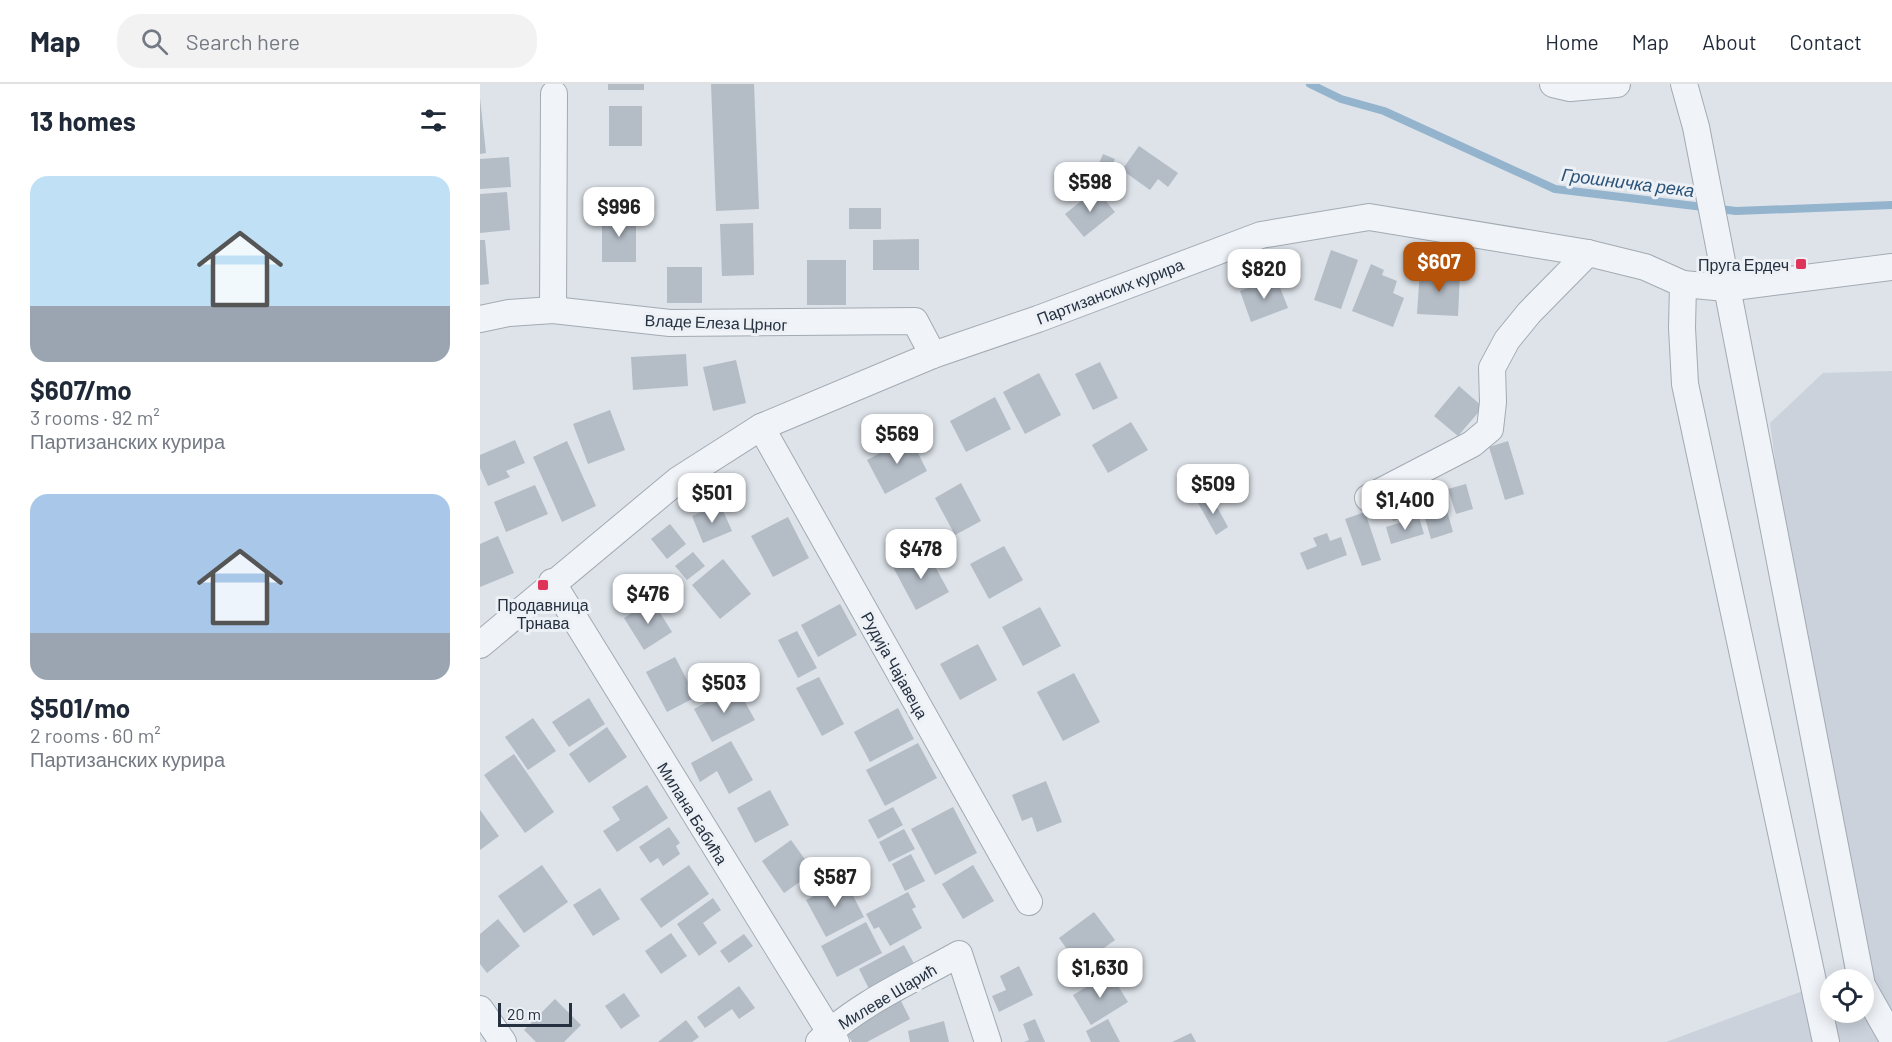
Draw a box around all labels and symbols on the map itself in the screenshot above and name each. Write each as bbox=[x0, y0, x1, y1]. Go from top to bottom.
pin: $598 bbox=[1054, 162, 1126, 213]
water label: Грошничка река bbox=[1560, 163, 1696, 201]
pin: $996 bbox=[583, 187, 655, 238]
pin: $607 bbox=[1403, 242, 1475, 293]
pin: $820 bbox=[1228, 249, 1300, 300]
street label: Партизанских курира bbox=[1034, 254, 1186, 328]
place label: Пруга Ердеч bbox=[1698, 255, 1789, 274]
marker: Пруга Ердеч bbox=[1794, 257, 1808, 271]
street label: Владе Елеза Црног bbox=[644, 310, 788, 334]
pin: $569 bbox=[861, 414, 933, 465]
pin: $509 bbox=[1177, 464, 1249, 515]
pin: $501 bbox=[676, 473, 748, 524]
pin: $1,400 bbox=[1356, 480, 1454, 531]
pin: $478 bbox=[885, 529, 957, 580]
pin: $476 bbox=[612, 574, 684, 625]
marker: Продавница Трнава bbox=[536, 578, 550, 592]
place label: Продавница Трнава bbox=[497, 595, 589, 632]
street label: Рудија Чајавеца bbox=[858, 608, 932, 722]
pin: $503 bbox=[688, 663, 760, 714]
street label: Милана Бабића bbox=[654, 758, 732, 868]
pin: $587 bbox=[799, 857, 871, 908]
pin: $1,630 bbox=[1051, 948, 1149, 999]
street label: Милеве Шарић bbox=[834, 959, 940, 1033]
scale bar bbox=[498, 1000, 572, 1028]

